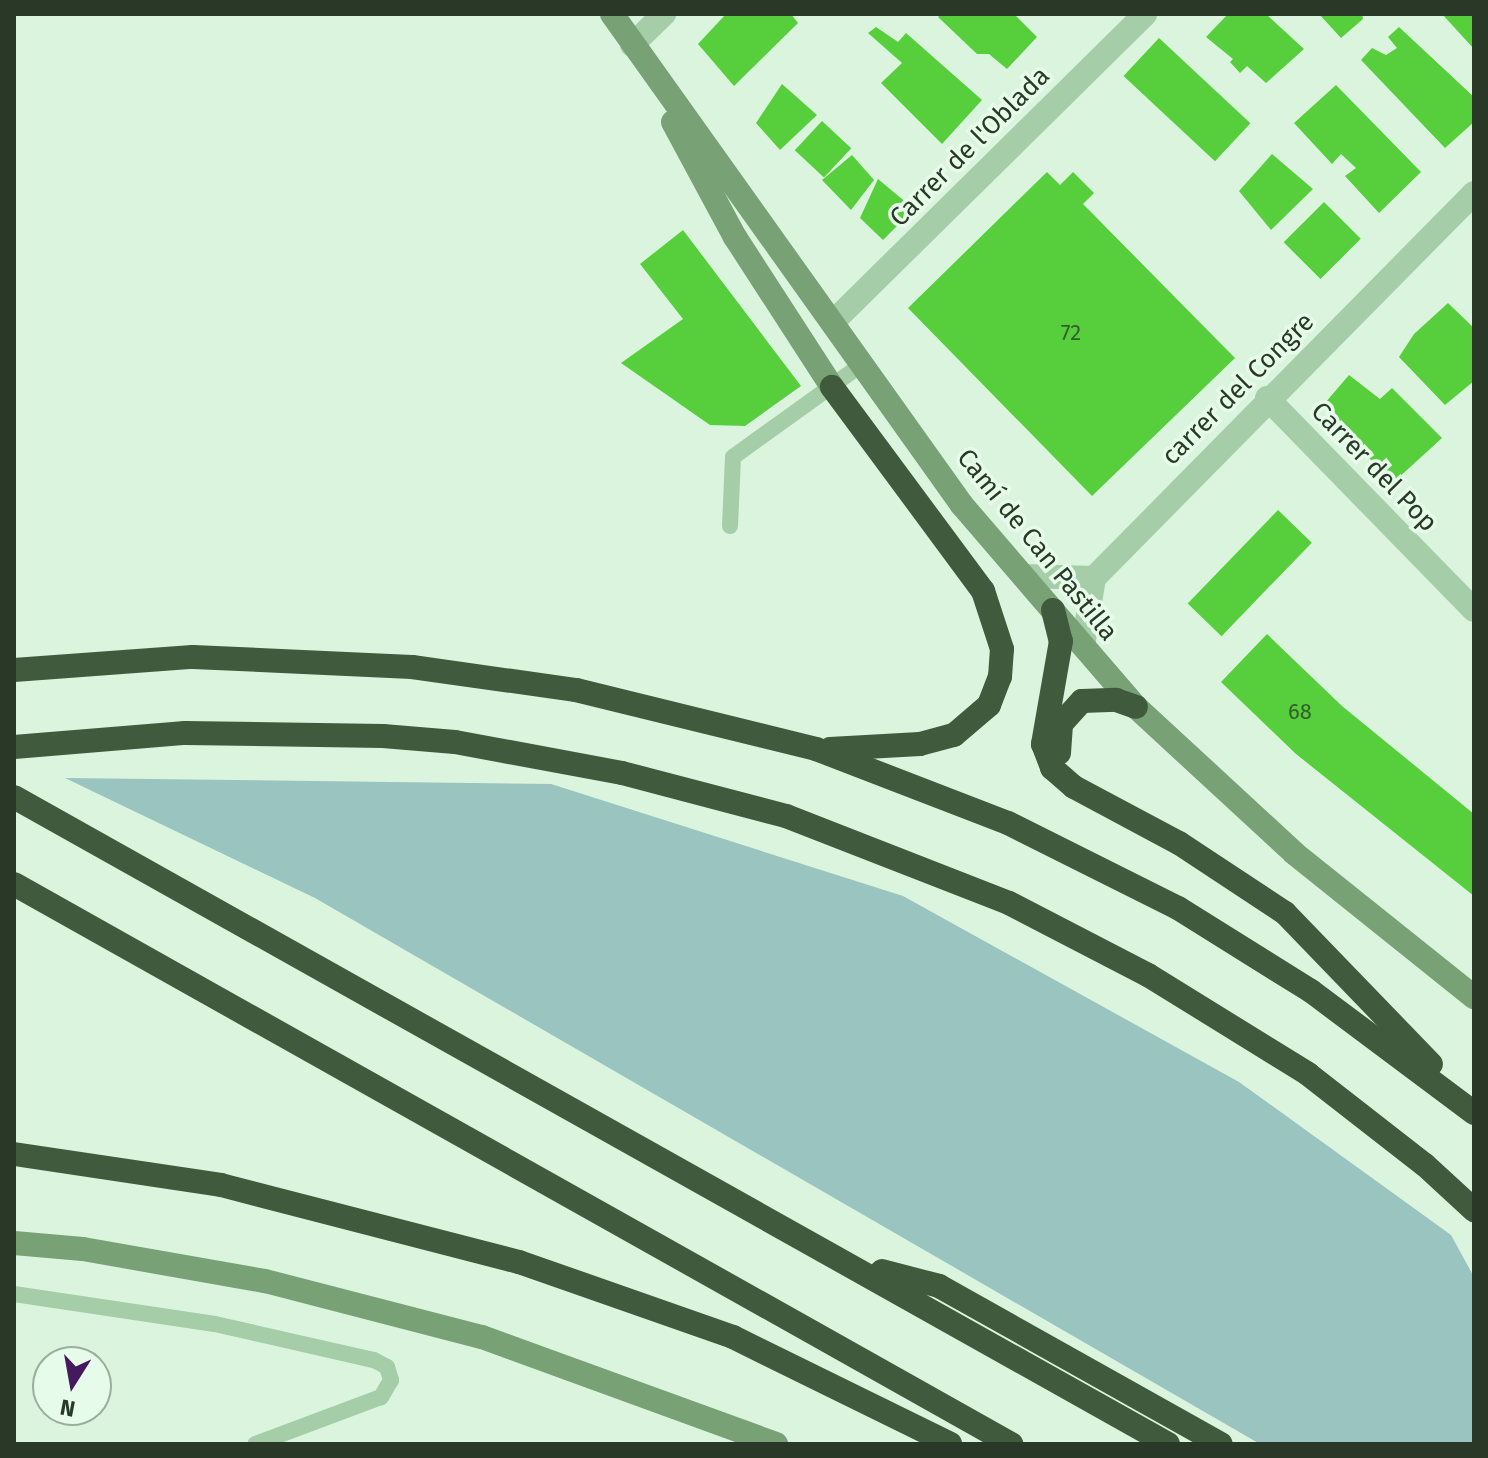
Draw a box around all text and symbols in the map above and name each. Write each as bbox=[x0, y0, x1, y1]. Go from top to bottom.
street label: Carrer de l'Oblada bbox=[884, 61, 1056, 233]
street label: carrer del Congre bbox=[1155, 306, 1321, 472]
house number: 72 bbox=[1061, 320, 1081, 346]
street label: Carrer del Pop bbox=[1304, 396, 1444, 538]
street label: Camí de Can Pastilla bbox=[950, 443, 1124, 647]
house number: 68 bbox=[1288, 699, 1312, 725]
north arrow bbox=[32, 1346, 112, 1426]
text: N bbox=[58, 1393, 77, 1423]

